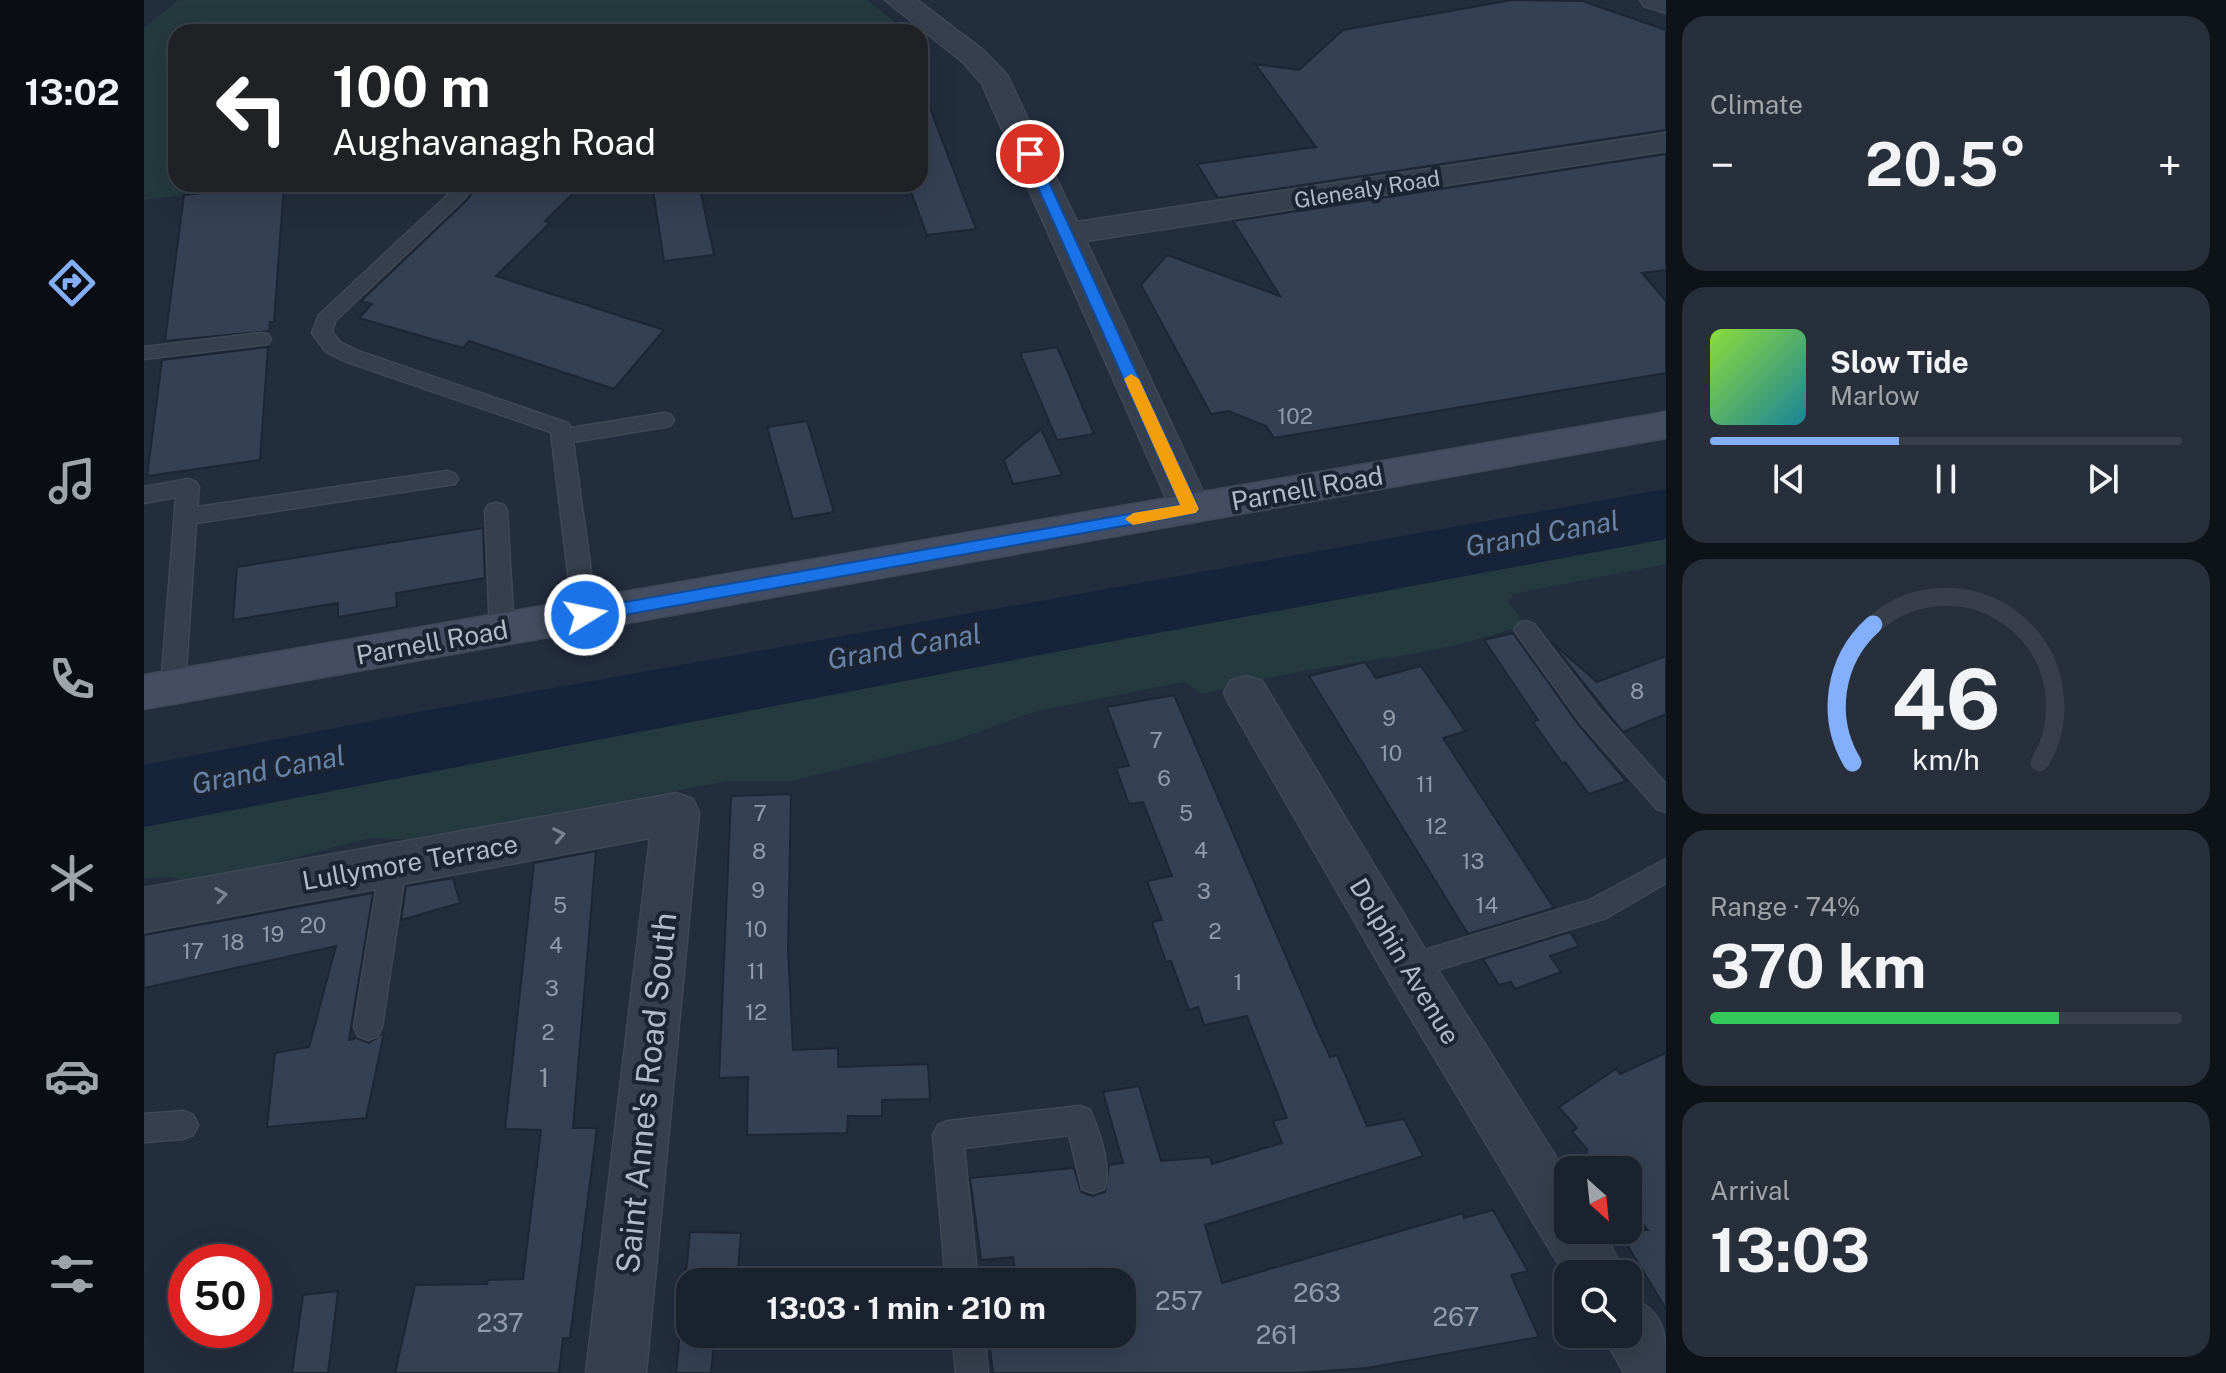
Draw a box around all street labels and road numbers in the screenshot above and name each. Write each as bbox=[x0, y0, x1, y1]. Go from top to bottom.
street label: Glenealy Road bbox=[1292, 165, 1442, 213]
street label: Parnell Road bbox=[1229, 459, 1385, 517]
street label: Parnell Road bbox=[354, 613, 510, 671]
street label: Lullymore Terrace bbox=[300, 828, 520, 896]
street label: Dolphin Avenue bbox=[1343, 872, 1467, 1050]
street label: Saint Anne's Road South bbox=[609, 911, 683, 1275]

